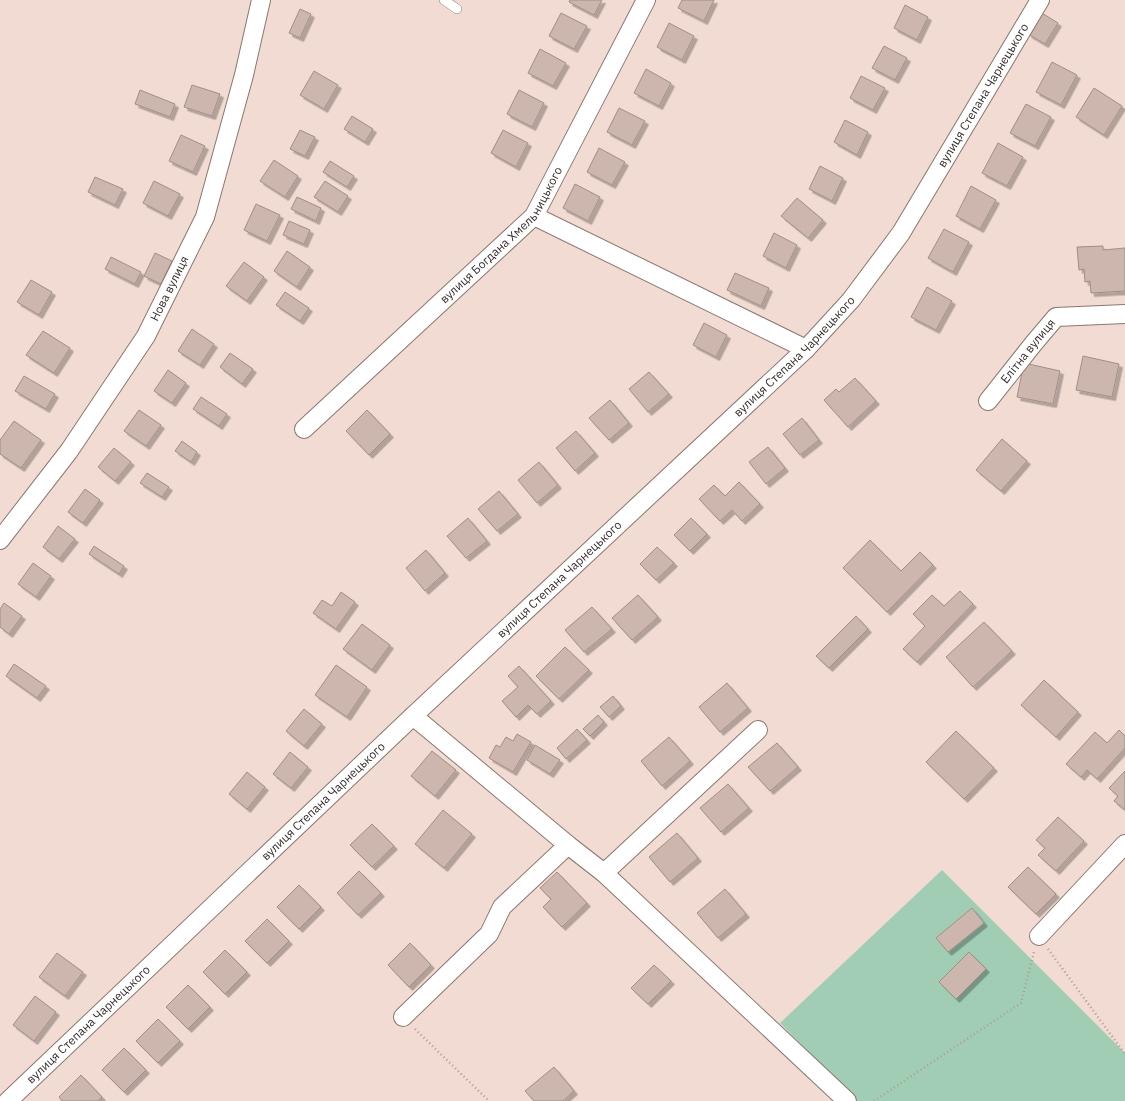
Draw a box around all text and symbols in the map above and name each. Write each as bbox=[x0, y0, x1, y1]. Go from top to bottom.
street label: вулиця Степана Чарнецького bbox=[934, 20, 1032, 170]
street label: вулиця Богдана Хмельницького bbox=[437, 164, 565, 306]
street label: Нова вулиця bbox=[147, 253, 192, 323]
street label: вулиця Степана Чарнецького bbox=[730, 293, 858, 420]
street label: Елітна вулиця bbox=[997, 315, 1058, 386]
street label: вулиця Степана Чарнецького bbox=[494, 517, 625, 641]
street label: вулиця Степана Чарнецького bbox=[258, 738, 388, 863]
street label: вулиця Степана Чарнецького bbox=[23, 962, 153, 1086]

